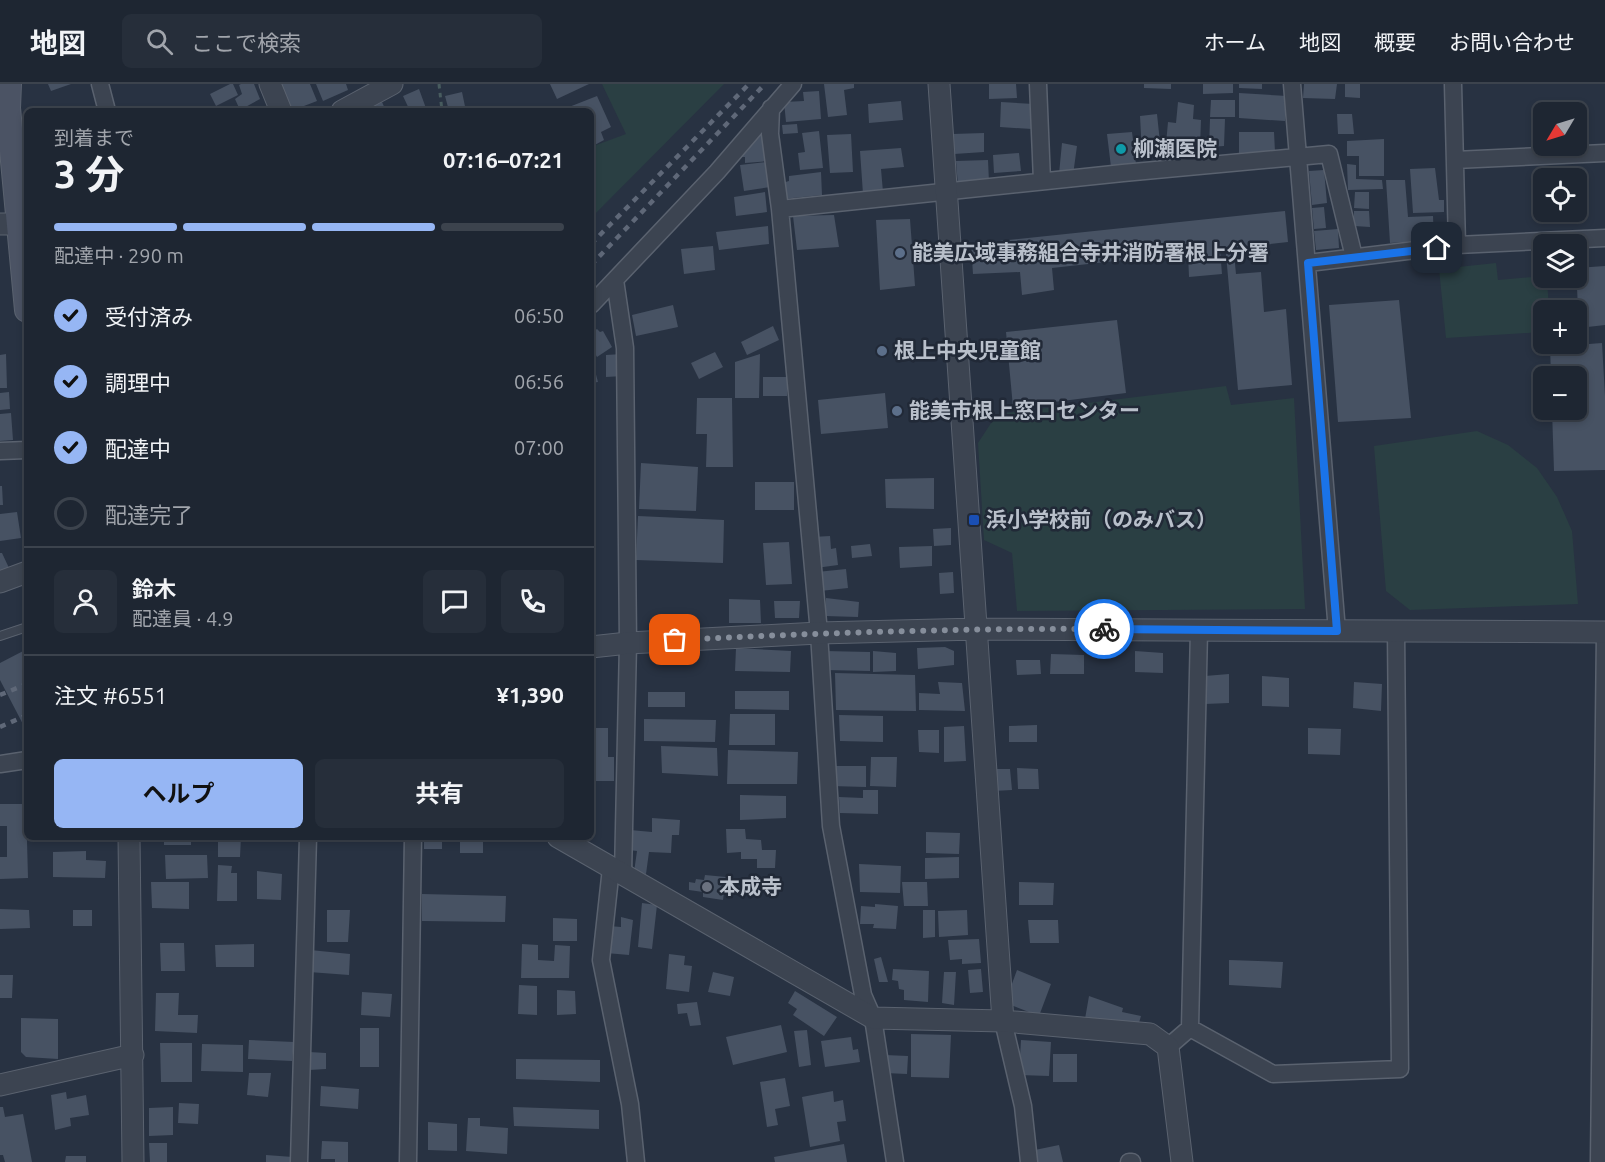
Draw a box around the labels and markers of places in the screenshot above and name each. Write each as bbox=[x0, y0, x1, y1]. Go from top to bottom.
place label: 柳瀬医院 bbox=[1133, 136, 1217, 160]
marker: 柳瀬医院 bbox=[1114, 142, 1128, 156]
pin bbox=[1411, 222, 1462, 273]
place label: 能美広域事務組合寺井消防署根上分署 bbox=[912, 240, 1269, 264]
marker: 能美広域事務組合寺井消防署根上分署 bbox=[893, 246, 907, 260]
place label: 根上中央児童館 bbox=[894, 338, 1041, 362]
marker: 根上中央児童館 bbox=[875, 344, 889, 358]
place label: 能美市根上窓口センター bbox=[909, 398, 1140, 422]
marker: 能美市根上窓口センター bbox=[890, 404, 904, 418]
place label: 浜小学校前（のみバス） bbox=[986, 507, 1217, 531]
marker: 浜小学校前（のみバス） bbox=[967, 513, 981, 527]
pin bbox=[649, 614, 700, 665]
place label: 本成寺 bbox=[719, 874, 782, 898]
marker: 本成寺 bbox=[700, 880, 714, 894]

